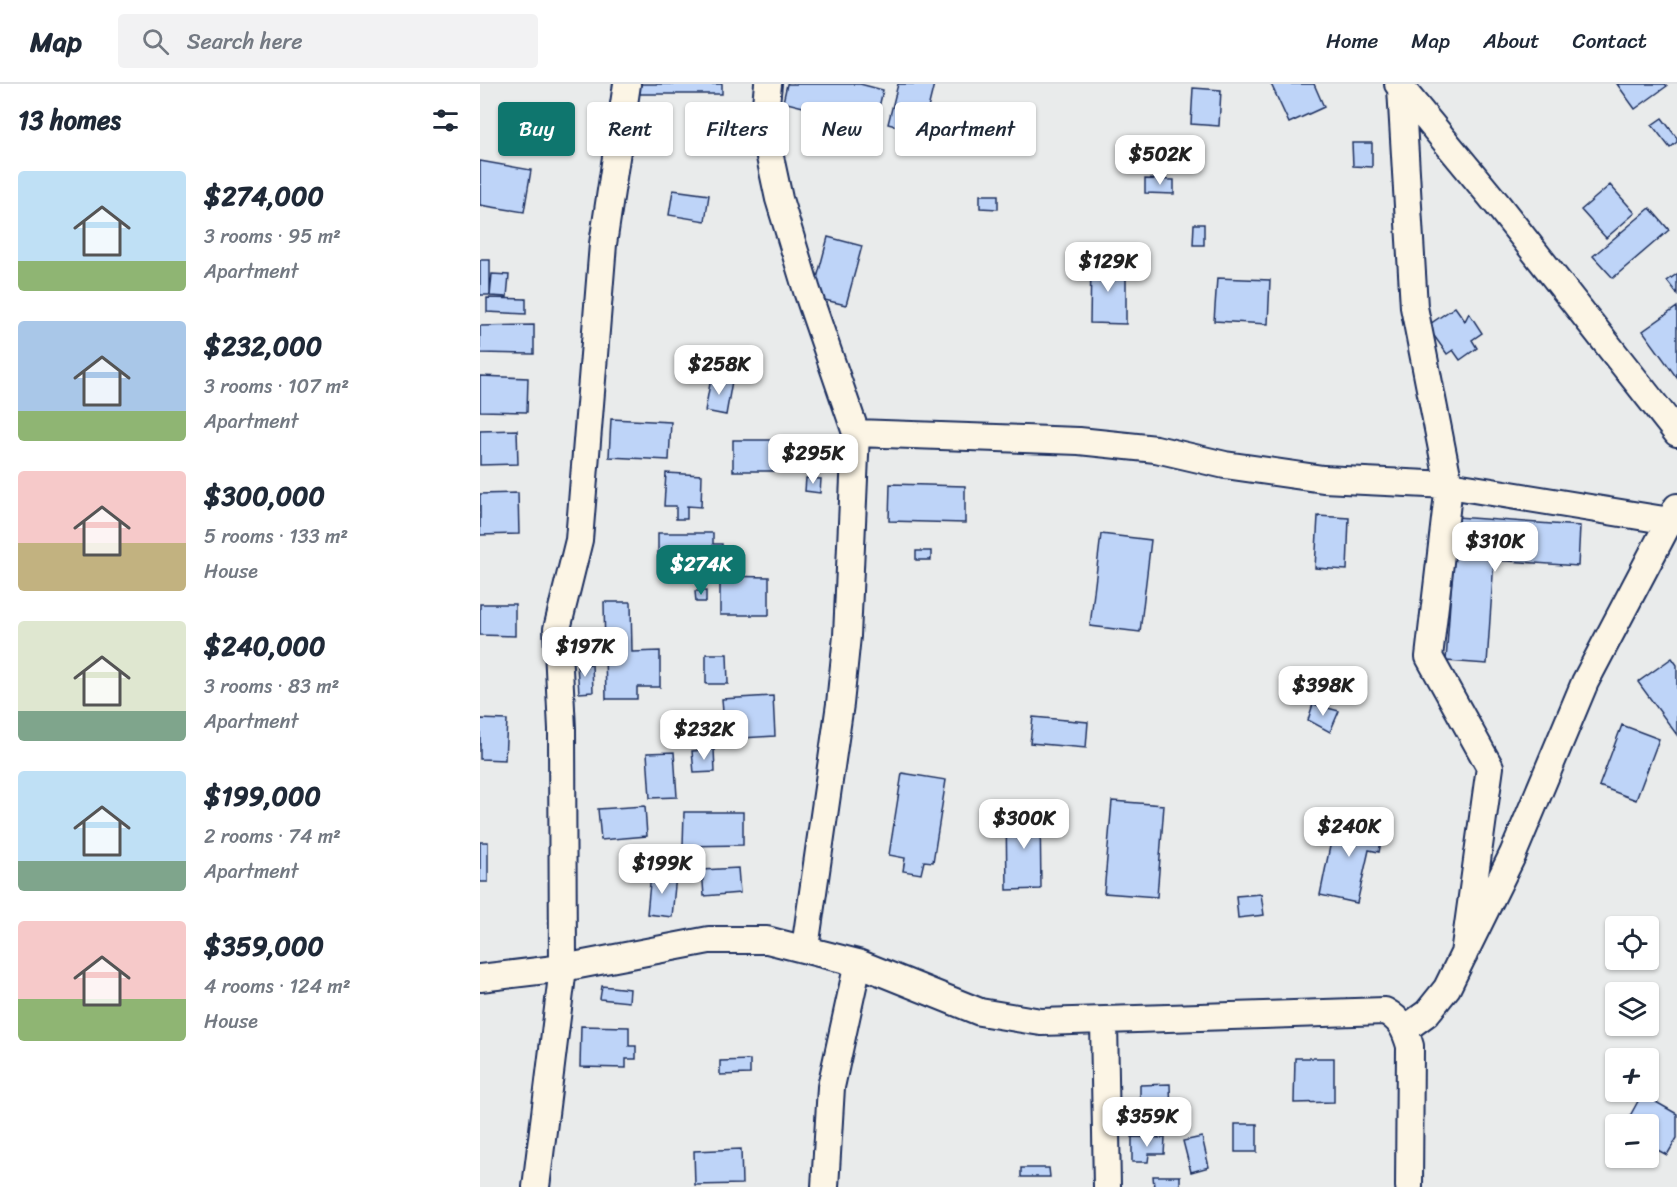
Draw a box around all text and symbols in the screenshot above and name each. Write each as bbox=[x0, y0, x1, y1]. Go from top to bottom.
search box bbox=[118, 14, 538, 68]
text: Map bbox=[30, 17, 82, 66]
text: Search here bbox=[187, 22, 303, 61]
text: Home bbox=[1326, 22, 1378, 60]
text: Map bbox=[1411, 22, 1450, 60]
text: About bbox=[1483, 22, 1540, 60]
text: Contact bbox=[1573, 22, 1647, 60]
icon: search bbox=[139, 25, 172, 58]
text: 13 homes bbox=[18, 97, 121, 143]
chip: Buy bbox=[498, 102, 575, 156]
chip: Rent bbox=[587, 102, 673, 156]
chip: Filters bbox=[685, 102, 789, 156]
chip: New bbox=[801, 102, 883, 156]
chip: Apartment bbox=[895, 102, 1036, 156]
icon: filters bbox=[429, 104, 462, 137]
pin: $502K bbox=[1118, 135, 1202, 186]
text: $502K bbox=[1129, 137, 1191, 172]
text: $274,000 bbox=[204, 173, 324, 219]
icon: home bbox=[66, 195, 138, 267]
text: 3 rooms · 95 m² bbox=[204, 219, 341, 254]
pin: $129K bbox=[1066, 242, 1150, 293]
text: $129K bbox=[1079, 244, 1137, 279]
text: Apartment bbox=[204, 254, 298, 289]
text: $232,000 bbox=[204, 323, 322, 369]
icon: home bbox=[66, 345, 138, 417]
pin: $258K bbox=[677, 345, 761, 396]
text: $258K bbox=[688, 347, 750, 382]
text: 3 rooms · 107 m² bbox=[204, 369, 349, 404]
text: Apartment bbox=[204, 404, 298, 439]
pin: $295K bbox=[771, 434, 855, 485]
text: $295K bbox=[782, 436, 844, 471]
text: $300,000 bbox=[204, 473, 325, 519]
icon: home bbox=[66, 495, 138, 567]
text: 5 rooms · 133 m² bbox=[204, 519, 348, 554]
pin: $310K bbox=[1453, 522, 1537, 573]
text: $310K bbox=[1466, 524, 1524, 559]
pin: $274K bbox=[659, 545, 743, 596]
text: $274K bbox=[670, 547, 732, 582]
text: House bbox=[204, 554, 258, 589]
text: $240,000 bbox=[204, 623, 325, 669]
pin: $197K bbox=[543, 627, 627, 678]
text: $197K bbox=[556, 629, 614, 664]
icon: home bbox=[66, 645, 138, 717]
pin: $398K bbox=[1281, 666, 1365, 717]
text: $398K bbox=[1293, 668, 1353, 703]
text: 3 rooms · 83 m² bbox=[204, 669, 339, 704]
text: Apartment bbox=[204, 704, 298, 739]
pin: $232K bbox=[662, 710, 746, 761]
text: $232K bbox=[674, 712, 734, 747]
text: $199,000 bbox=[204, 773, 321, 819]
icon: home bbox=[66, 795, 138, 867]
pin: $300K bbox=[982, 799, 1066, 850]
text: $300K bbox=[993, 801, 1055, 836]
pin: $240K bbox=[1307, 807, 1391, 858]
text: $240K bbox=[1318, 809, 1380, 844]
text: 2 rooms · 74 m² bbox=[204, 819, 341, 854]
pin: $199K bbox=[620, 844, 704, 895]
text: $199K bbox=[633, 846, 691, 881]
text: Apartment bbox=[204, 854, 298, 889]
map controls bbox=[1605, 916, 1659, 1168]
button: locate bbox=[1605, 916, 1659, 970]
text: $359,000 bbox=[204, 923, 324, 969]
icon: home bbox=[66, 945, 138, 1017]
text: 4 rooms · 124 m² bbox=[204, 969, 351, 1004]
button: layers bbox=[1605, 982, 1659, 1036]
text: House bbox=[204, 1004, 258, 1039]
button: + bbox=[1605, 1048, 1659, 1102]
pin: $359K bbox=[1105, 1097, 1189, 1148]
text: $359K bbox=[1116, 1099, 1178, 1134]
button: − bbox=[1605, 1114, 1659, 1168]

